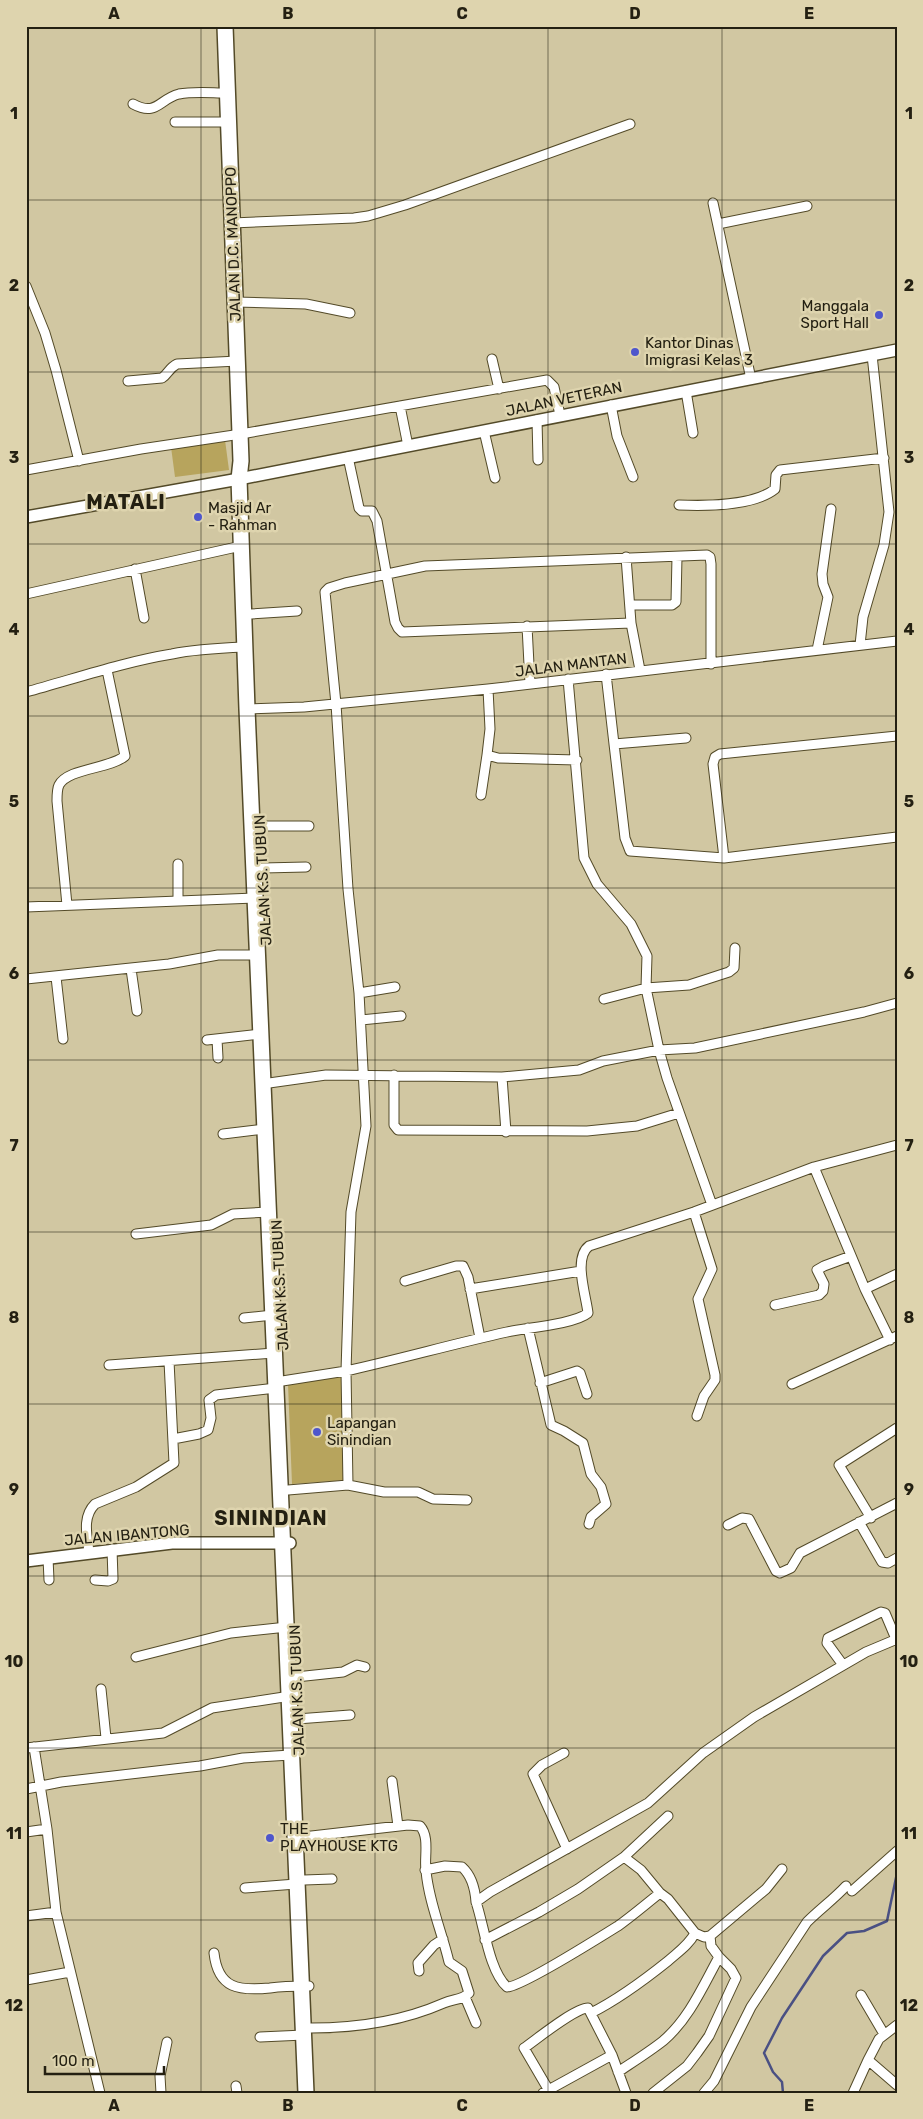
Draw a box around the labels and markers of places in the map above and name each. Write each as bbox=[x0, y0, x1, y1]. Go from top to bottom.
place label: Manggala Sport Hall bbox=[801, 297, 869, 332]
marker: Manggala Sport Hall bbox=[873, 309, 885, 321]
place label: Kantor Dinas Imigrasi Kelas 3 bbox=[645, 334, 753, 369]
marker: Kantor Dinas Imigrasi Kelas 3 bbox=[629, 346, 641, 358]
place label: Masjid Ar - Rahman bbox=[208, 499, 277, 534]
marker: Masjid Ar - Rahman bbox=[192, 511, 204, 523]
place label: Lapangan Sinindian bbox=[327, 1414, 396, 1449]
marker: Lapangan Sinindian bbox=[311, 1426, 323, 1438]
place label: THE PLAYHOUSE KTG bbox=[280, 1820, 398, 1855]
marker: THE PLAYHOUSE KTG bbox=[264, 1832, 276, 1844]

